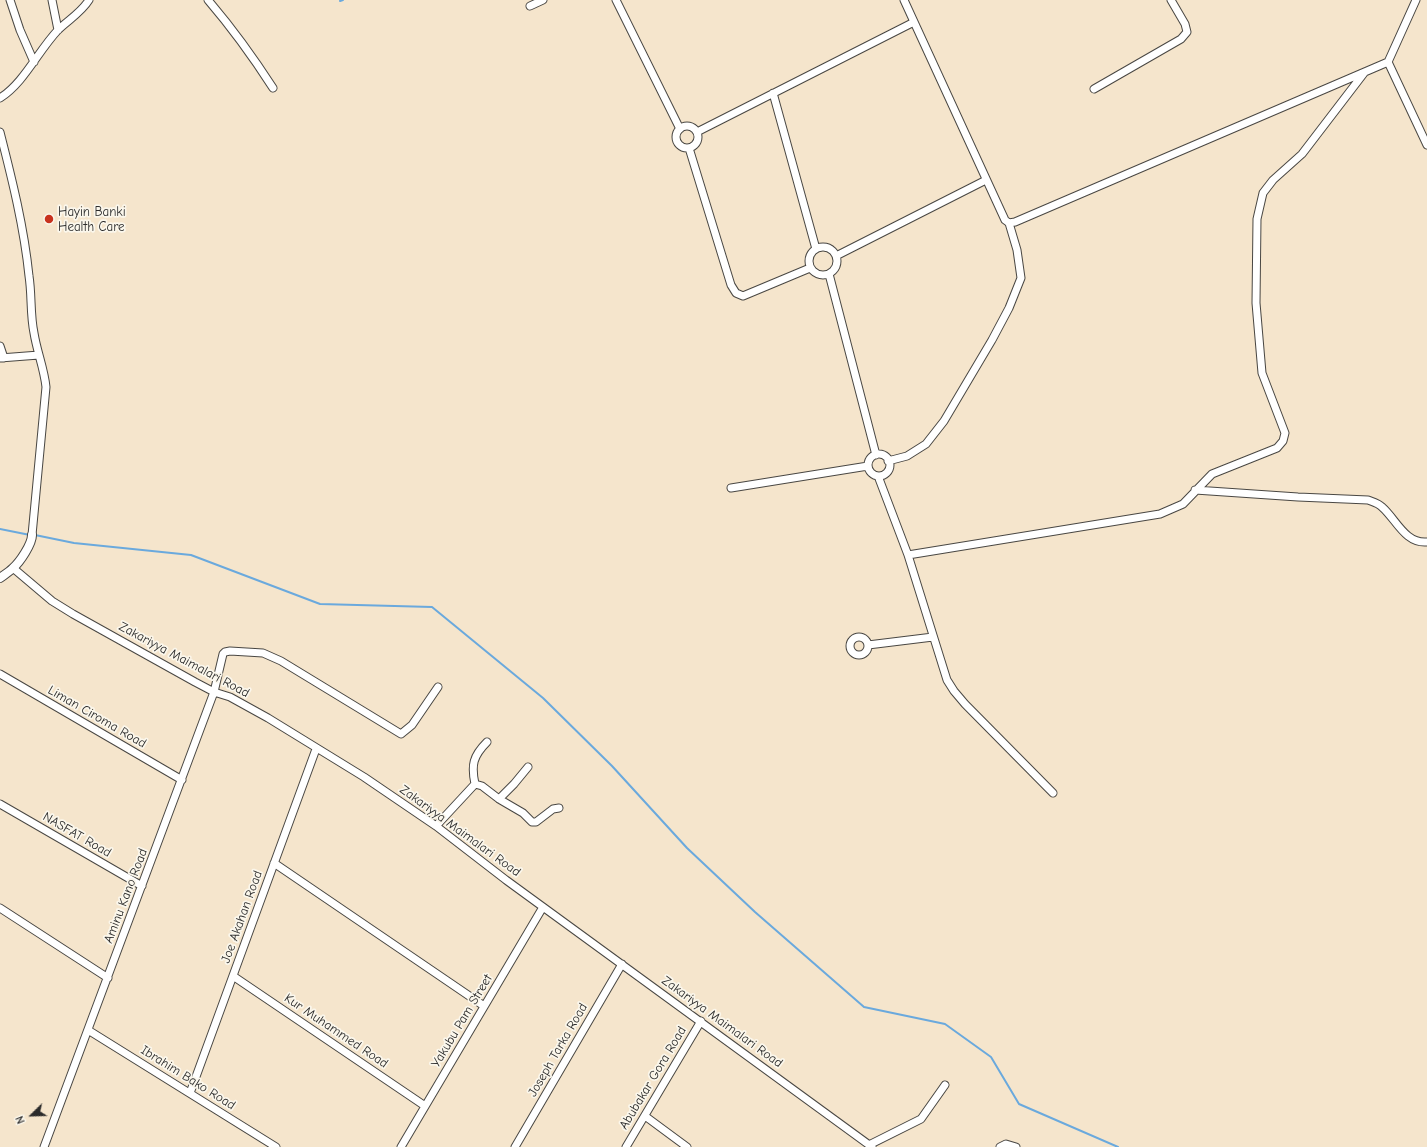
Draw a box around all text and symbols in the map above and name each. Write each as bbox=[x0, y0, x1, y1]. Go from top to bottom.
place label: Hayin Banki Health Care bbox=[58, 204, 126, 235]
marker: Hayin Banki Health Care bbox=[43, 213, 55, 225]
street label: Zakariyya Maimalari Road bbox=[116, 619, 252, 701]
street label: Liman Ciroma Road bbox=[45, 682, 149, 752]
street label: Zakariyya Maimalari Road bbox=[396, 782, 524, 880]
street label: NASFAT Road bbox=[40, 809, 114, 861]
street label: Aminu Kano Road bbox=[101, 847, 151, 945]
street label: Joe Akahan Road bbox=[218, 869, 266, 965]
street label: Yakubu Pam Street bbox=[428, 972, 496, 1070]
street label: Zakariyya Maimalari Road bbox=[658, 973, 786, 1071]
street label: Kur Muhammed Road bbox=[281, 990, 391, 1072]
street label: Joseph Tarka Road bbox=[525, 1000, 591, 1100]
street label: Abubakar Gora Road bbox=[616, 1024, 690, 1132]
street label: Ibrahim Bako Road bbox=[138, 1043, 238, 1113]
north arrow bbox=[12, 1095, 52, 1135]
text: N bbox=[13, 1114, 28, 1126]

